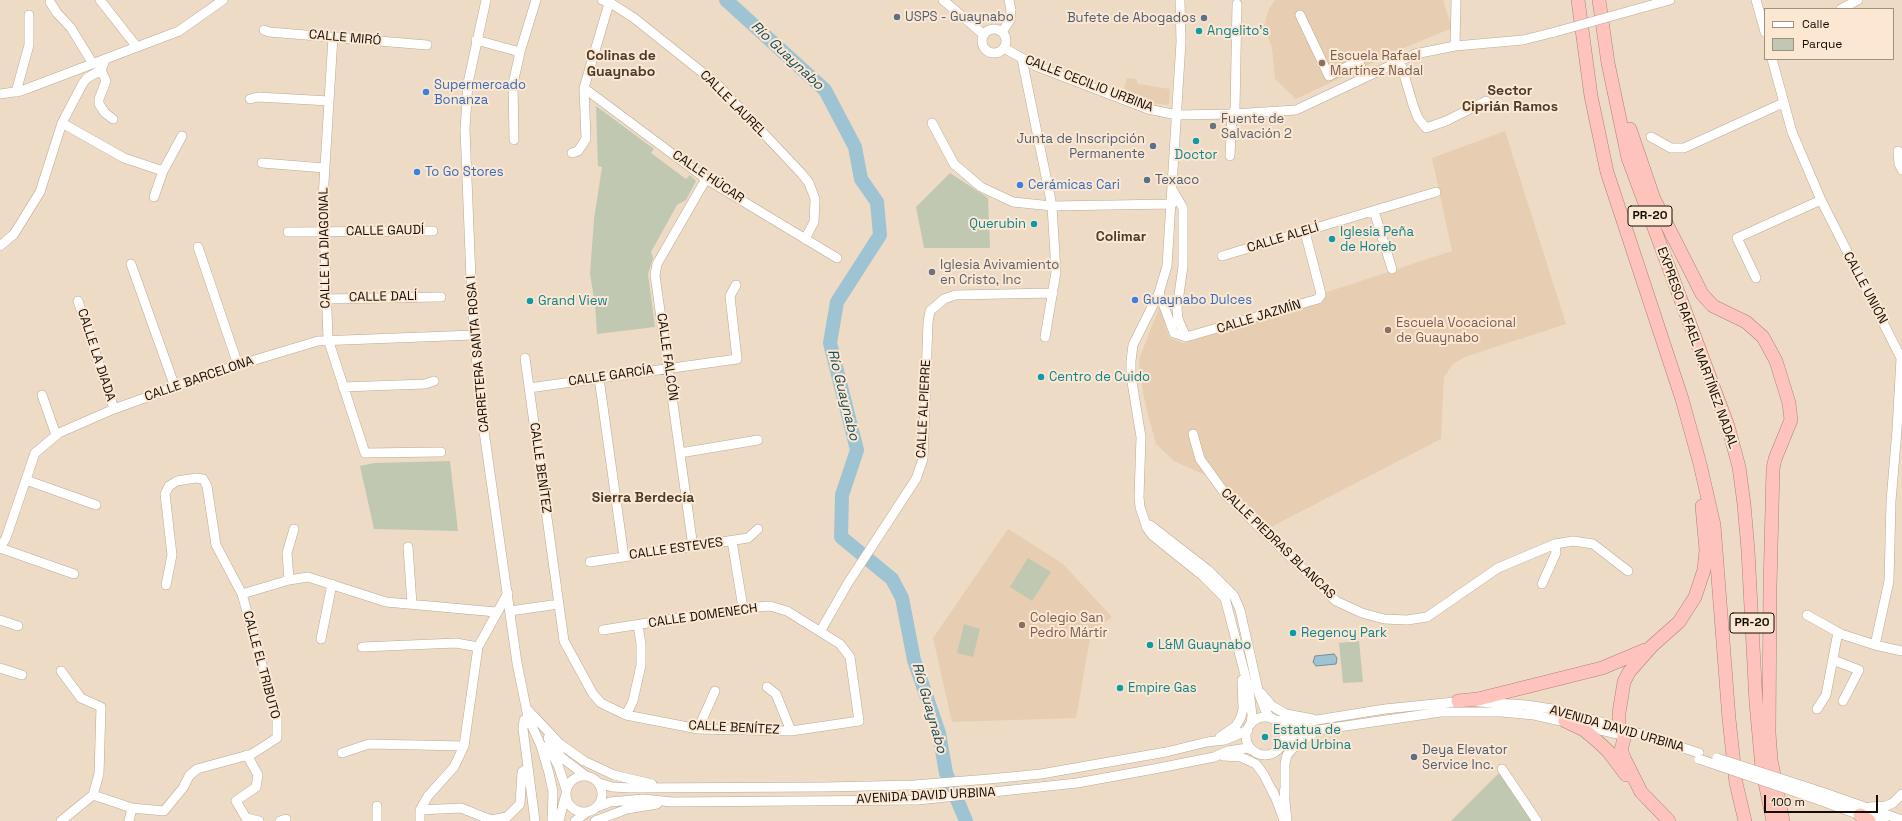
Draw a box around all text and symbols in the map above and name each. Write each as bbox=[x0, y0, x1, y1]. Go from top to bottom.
legend bbox=[1764, 8, 1894, 60]
place label: USPS - Guaynabo bbox=[905, 9, 1014, 25]
place label: Bufete de Abogados bbox=[1067, 10, 1196, 26]
marker: USPS - Guaynabo bbox=[892, 12, 902, 22]
marker: Bufete de Abogados bbox=[1199, 13, 1209, 23]
text: Calle bbox=[1802, 16, 1830, 32]
water label: Río Guaynabo bbox=[747, 18, 827, 94]
place label: Angelito's bbox=[1207, 23, 1269, 39]
marker: Angelito's bbox=[1194, 26, 1204, 36]
street label: CALLE MIRÓ bbox=[308, 27, 382, 49]
text: Parque bbox=[1802, 36, 1842, 52]
district label: Colinas de Guaynabo bbox=[586, 48, 656, 80]
place label: Escuela Rafael Martínez Nadal bbox=[1330, 48, 1423, 79]
street label: CALLE CECILIO URBINA bbox=[1023, 52, 1155, 116]
marker: Escuela Rafael Martínez Nadal bbox=[1317, 58, 1327, 68]
street label: CALLE LAUREL bbox=[696, 67, 770, 141]
place label: Supermercado Bonanza bbox=[434, 77, 526, 108]
district label: Sector Ciprián Ramos bbox=[1462, 83, 1558, 116]
marker: Supermercado Bonanza bbox=[421, 87, 431, 97]
place label: Fuente de Salvación 2 bbox=[1221, 111, 1292, 142]
marker: Fuente de Salvación 2 bbox=[1208, 121, 1218, 131]
place label: Junta de Inscripción Permanente bbox=[1017, 131, 1145, 162]
marker: Doctor bbox=[1191, 136, 1201, 146]
marker: Junta de Inscripción Permanente bbox=[1148, 141, 1158, 151]
street label: CALLE HÚCAR bbox=[669, 147, 747, 207]
place label: Doctor bbox=[1175, 147, 1217, 163]
place label: To Go Stores bbox=[425, 164, 504, 180]
marker: To Go Stores bbox=[412, 167, 422, 177]
place label: Texaco bbox=[1155, 172, 1199, 188]
marker: Texaco bbox=[1142, 175, 1152, 185]
place label: Cerámicas Cari bbox=[1028, 177, 1120, 193]
marker: Cerámicas Cari bbox=[1015, 180, 1025, 190]
street label: CALLE LA DIAGONAL bbox=[316, 187, 334, 309]
road number: PR-20 bbox=[1628, 206, 1672, 226]
place label: Querubin bbox=[969, 216, 1026, 232]
marker: Querubin bbox=[1029, 219, 1039, 229]
street label: CALLE ALELÍ bbox=[1245, 220, 1321, 256]
street label: CALLE GAUDÍ bbox=[346, 223, 424, 239]
place label: Iglesia Peña de Horeb bbox=[1340, 224, 1414, 255]
district label: Colimar bbox=[1096, 229, 1146, 245]
marker: Iglesia Peña de Horeb bbox=[1327, 234, 1337, 244]
street label: EXPRESO RAFAEL MARTÍNEZ NADAL bbox=[1653, 245, 1741, 451]
street label: CALLE UNIÓN bbox=[1840, 249, 1890, 327]
place label: Iglesia Avivamiento en Cristo, Inc bbox=[940, 257, 1059, 288]
marker: Iglesia Avivamiento en Cristo, Inc bbox=[927, 267, 937, 277]
street label: CARRETERA SANTA ROSA I bbox=[463, 275, 493, 433]
street label: CALLE DALÍ bbox=[349, 289, 417, 305]
place label: Guaynabo Dulces bbox=[1143, 292, 1252, 308]
place label: Grand View bbox=[538, 293, 608, 309]
marker: Guaynabo Dulces bbox=[1130, 295, 1140, 305]
marker: Grand View bbox=[525, 296, 535, 306]
street label: CALLE JAZMÍN bbox=[1215, 297, 1303, 337]
street label: CALLE LA DIADA bbox=[74, 307, 118, 403]
street label: CALLE FALCÓN bbox=[653, 312, 681, 402]
place label: Escuela Vocacional de Guaynabo bbox=[1396, 315, 1516, 346]
marker: Escuela Vocacional de Guaynabo bbox=[1383, 325, 1393, 335]
water label: Río Guaynabo bbox=[824, 348, 862, 442]
street label: CALLE BARCELONA bbox=[142, 353, 256, 405]
street label: CALLE ALPIERRE bbox=[914, 359, 934, 459]
street label: CALLE GARCÍA bbox=[567, 362, 655, 390]
place label: Centro de Cuido bbox=[1049, 369, 1150, 385]
marker: Centro de Cuido bbox=[1036, 372, 1046, 382]
street label: CALLE BENÍTEZ bbox=[526, 422, 554, 514]
street label: CALLE PIEDRAS BLANCAS bbox=[1218, 485, 1338, 603]
district label: Sierra Berdecía bbox=[592, 490, 694, 506]
street label: CALLE ESTEVES bbox=[628, 535, 724, 563]
street label: CALLE DOMENECH bbox=[647, 601, 759, 631]
street label: CALLE EL TRIBUTO bbox=[239, 609, 283, 721]
place label: Colegio San Pedro Mártir bbox=[1030, 610, 1107, 641]
road number: PR-20 bbox=[1730, 613, 1774, 633]
marker: Colegio San Pedro Mártir bbox=[1017, 620, 1027, 630]
place label: Regency Park bbox=[1301, 625, 1387, 641]
marker: Regency Park bbox=[1288, 628, 1298, 638]
place label: L&M Guaynabo bbox=[1158, 637, 1251, 653]
marker: L&M Guaynabo bbox=[1145, 640, 1155, 650]
water label: Río Guaynabo bbox=[908, 661, 950, 755]
place label: Empire Gas bbox=[1128, 680, 1197, 696]
marker: Empire Gas bbox=[1115, 683, 1125, 693]
street label: AVENIDA DAVID URBINA bbox=[1548, 702, 1686, 756]
street label: CALLE BENÍTEZ bbox=[688, 718, 780, 738]
place label: Estatua de David Urbina bbox=[1273, 722, 1351, 753]
marker: Estatua de David Urbina bbox=[1260, 732, 1270, 742]
place label: Deya Elevator Service Inc. bbox=[1422, 742, 1508, 773]
marker: Deya Elevator Service Inc. bbox=[1409, 752, 1419, 762]
street label: AVENIDA DAVID URBINA bbox=[856, 785, 996, 807]
scale bar bbox=[1766, 787, 1880, 813]
text: 100 m bbox=[1771, 794, 1805, 810]

